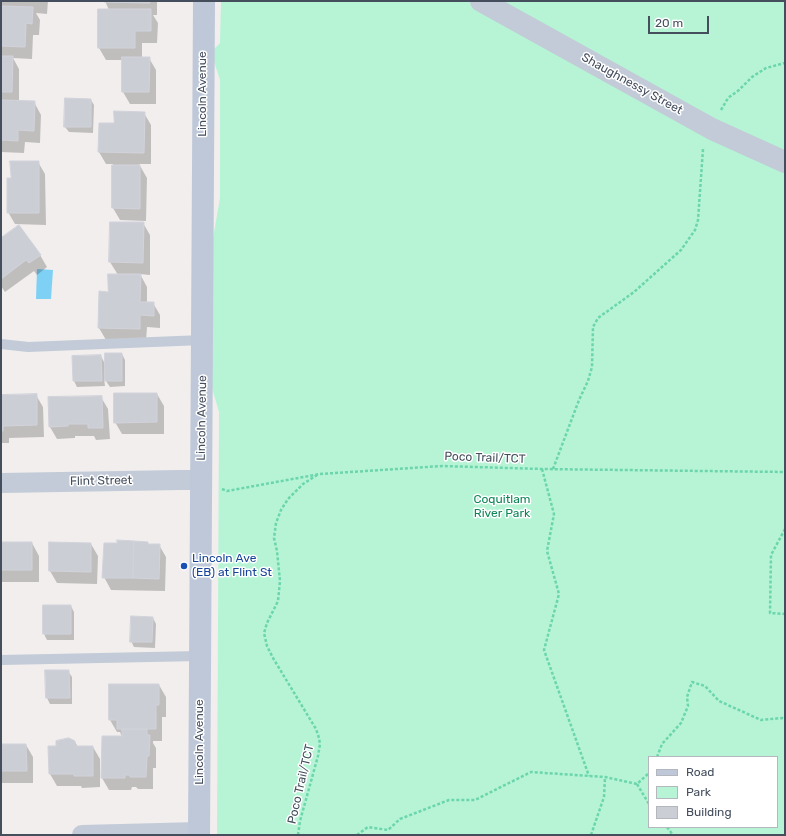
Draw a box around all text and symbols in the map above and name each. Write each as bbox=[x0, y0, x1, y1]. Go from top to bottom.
scale bar bbox=[650, 8, 711, 34]
text: 20 m bbox=[655, 16, 683, 30]
street label: Shaughnessy Street bbox=[579, 50, 685, 118]
street label: Lincoln Avenue bbox=[196, 51, 210, 137]
street label: Lincoln Avenue bbox=[194, 375, 210, 461]
street label: Poco Trail/TCT bbox=[444, 449, 526, 467]
street label: Flint Street bbox=[70, 473, 132, 489]
park label: Coquitlam River Park bbox=[473, 493, 531, 521]
place label: Lincoln Ave (EB) at Flint St bbox=[192, 552, 272, 580]
marker: Lincoln Ave (EB) at Flint St bbox=[179, 561, 189, 571]
street label: Lincoln Avenue bbox=[193, 699, 207, 785]
street label: Poco Trail/TCT bbox=[285, 743, 317, 825]
legend bbox=[648, 756, 778, 828]
text: Road bbox=[686, 765, 714, 779]
text: Park bbox=[686, 785, 711, 799]
text: Building bbox=[686, 805, 732, 819]

